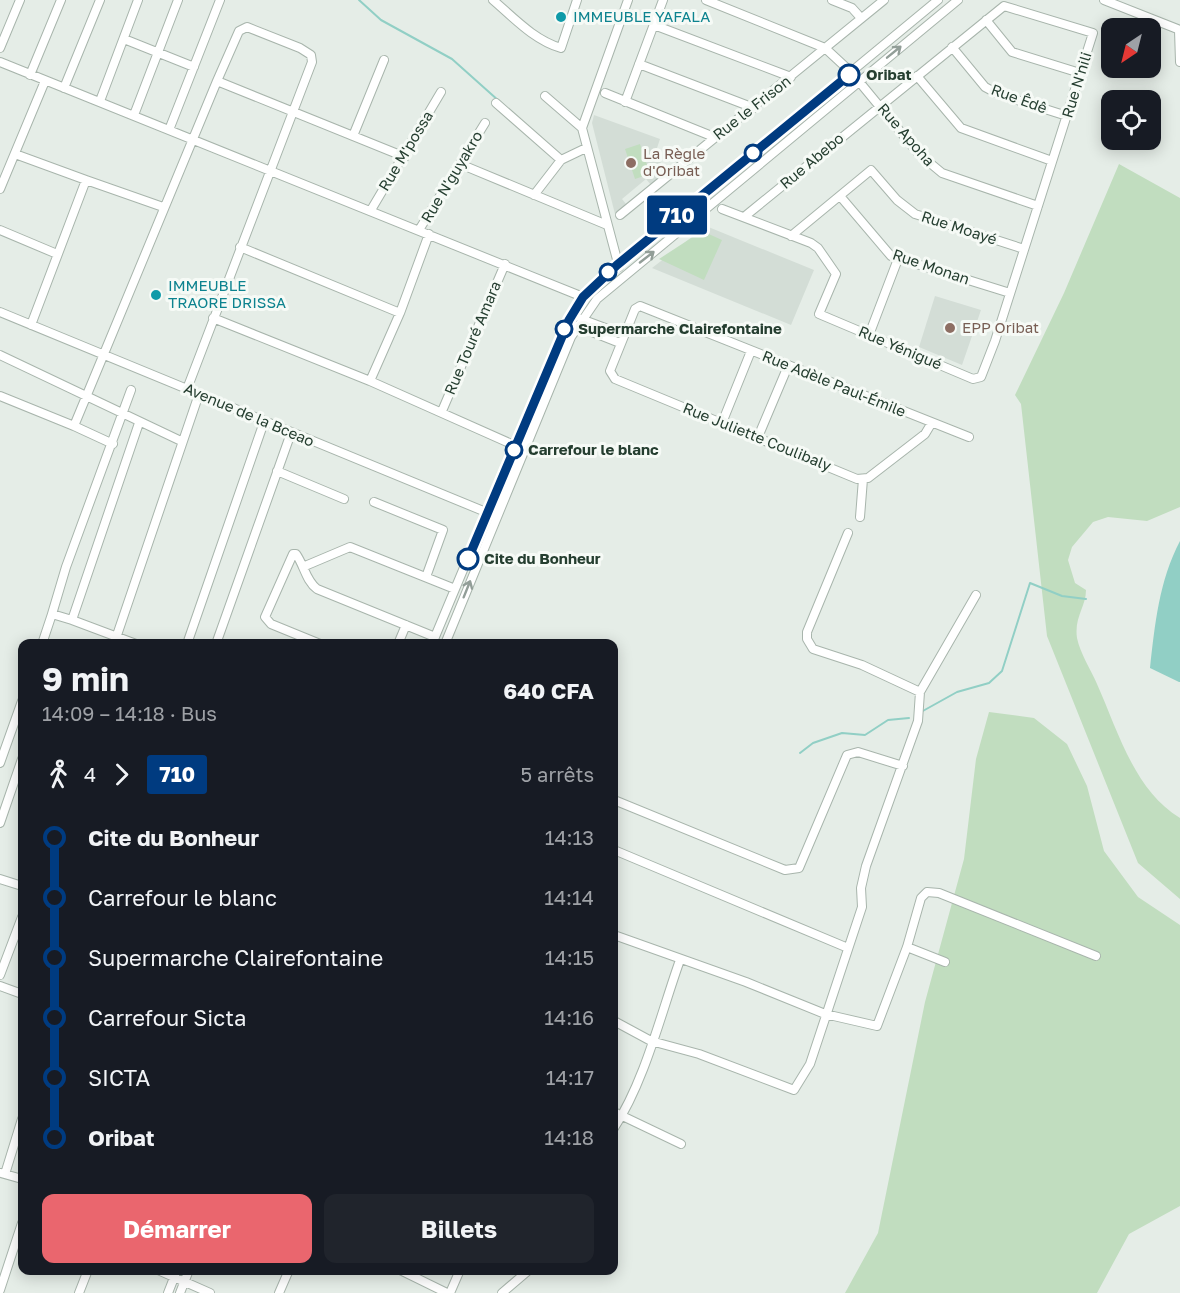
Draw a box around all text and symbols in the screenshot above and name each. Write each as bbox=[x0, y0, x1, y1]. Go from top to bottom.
place label: IMMEUBLE YAFALA bbox=[573, 7, 710, 25]
marker: IMMEUBLE YAFALA bbox=[554, 10, 568, 24]
north arrow bbox=[1101, 18, 1161, 78]
map controls bbox=[1101, 18, 1161, 150]
one-way arrow bbox=[885, 46, 901, 59]
street label: Rue N'nili bbox=[1057, 49, 1095, 120]
marker: Oribat bbox=[838, 64, 860, 86]
place label: Oribat bbox=[866, 65, 911, 83]
street label: Rue le Frison bbox=[709, 71, 794, 143]
street label: Rue Êdê bbox=[989, 80, 1050, 117]
button: locate bbox=[1101, 90, 1161, 150]
street label: Rue Apoha bbox=[875, 99, 939, 169]
street label: Rue M'possa bbox=[374, 107, 436, 194]
street label: Rue N'guyakro bbox=[417, 127, 486, 226]
street label: Rue Abebo bbox=[776, 128, 847, 192]
place label: La Règle d'Oribat bbox=[643, 144, 706, 179]
unlabelled marker bbox=[744, 144, 762, 162]
marker: La Règle d'Oribat bbox=[624, 156, 638, 170]
line badge: 710 bbox=[642, 196, 712, 234]
text: 710 bbox=[659, 202, 695, 228]
street label: Rue Moayé bbox=[919, 206, 1000, 248]
street label: Rue Monan bbox=[890, 244, 972, 288]
one-way arrow bbox=[638, 251, 654, 264]
unlabelled marker bbox=[599, 263, 617, 281]
place label: IMMEUBLE TRAORE DRISSA bbox=[168, 276, 286, 311]
street label: Rue Touré Amara bbox=[440, 278, 504, 397]
marker: IMMEUBLE TRAORE DRISSA bbox=[149, 288, 163, 302]
place label: EPP Oribat bbox=[962, 318, 1039, 336]
place label: Supermarche Clairefontaine bbox=[578, 319, 782, 337]
marker: Supermarche Clairefontaine bbox=[555, 320, 573, 338]
street label: Rue Yénigué bbox=[856, 321, 945, 373]
marker: EPP Oribat bbox=[943, 321, 957, 335]
street label: Rue Adèle Paul-Émile bbox=[760, 346, 909, 420]
street label: Avenue de la Bceao bbox=[182, 378, 317, 450]
street label: Rue Juliette Coulibaly bbox=[681, 398, 835, 474]
place label: Carrefour le blanc bbox=[528, 440, 659, 458]
marker: Carrefour le blanc bbox=[505, 441, 523, 459]
marker: Cite du Bonheur bbox=[457, 548, 479, 570]
place label: Cite du Bonheur bbox=[484, 549, 601, 567]
one-way arrow bbox=[462, 581, 473, 599]
text: 9 min bbox=[42, 659, 129, 698]
text: 640 CFA bbox=[503, 677, 594, 704]
text: 14:09 – 14:18 · Bus bbox=[42, 701, 217, 725]
icon: walk bbox=[42, 758, 75, 791]
icon: forward bbox=[105, 758, 138, 791]
text: 710 bbox=[159, 761, 195, 787]
text: 4 bbox=[84, 762, 96, 786]
text: 5 arrêts bbox=[521, 762, 594, 786]
text: Cite du Bonheur bbox=[88, 824, 259, 851]
text: 14:13 bbox=[545, 825, 594, 849]
text: Carrefour le blanc bbox=[88, 884, 277, 911]
text: 14:14 bbox=[544, 885, 594, 909]
text: Supermarche Clairefontaine bbox=[88, 944, 383, 971]
text: 14:15 bbox=[545, 945, 594, 969]
text: Carrefour Sicta bbox=[88, 1004, 246, 1031]
text: 14:16 bbox=[544, 1005, 594, 1029]
text: SICTA bbox=[88, 1064, 150, 1091]
text: 14:17 bbox=[546, 1065, 594, 1089]
text: Oribat bbox=[88, 1124, 155, 1151]
text: 14:18 bbox=[544, 1125, 594, 1149]
button: Démarrer bbox=[42, 1194, 312, 1263]
button: Billets bbox=[324, 1194, 594, 1263]

